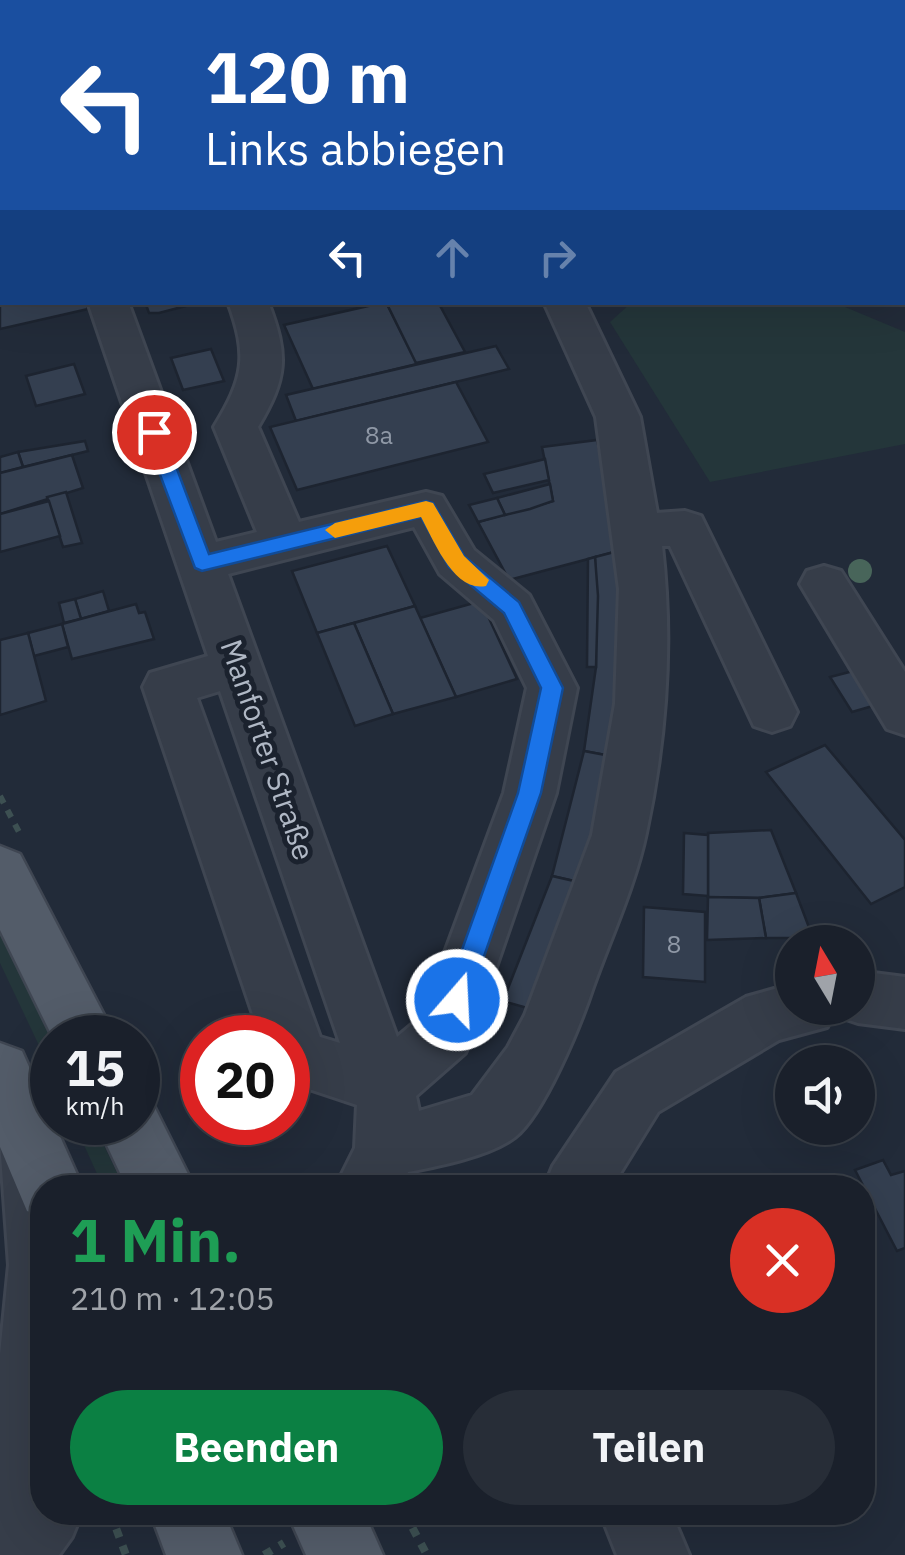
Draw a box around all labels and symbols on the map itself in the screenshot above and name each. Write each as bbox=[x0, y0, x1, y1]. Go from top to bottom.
pin bbox=[112, 390, 197, 475]
house number: 8a bbox=[365, 418, 393, 451]
street label: Manforter Straße bbox=[212, 634, 324, 865]
north arrow bbox=[775, 925, 875, 1025]
house number: 8 bbox=[666, 927, 682, 960]
position arrow bbox=[405, 948, 509, 1052]
speed limit sign: 20 bbox=[180, 1015, 310, 1145]

